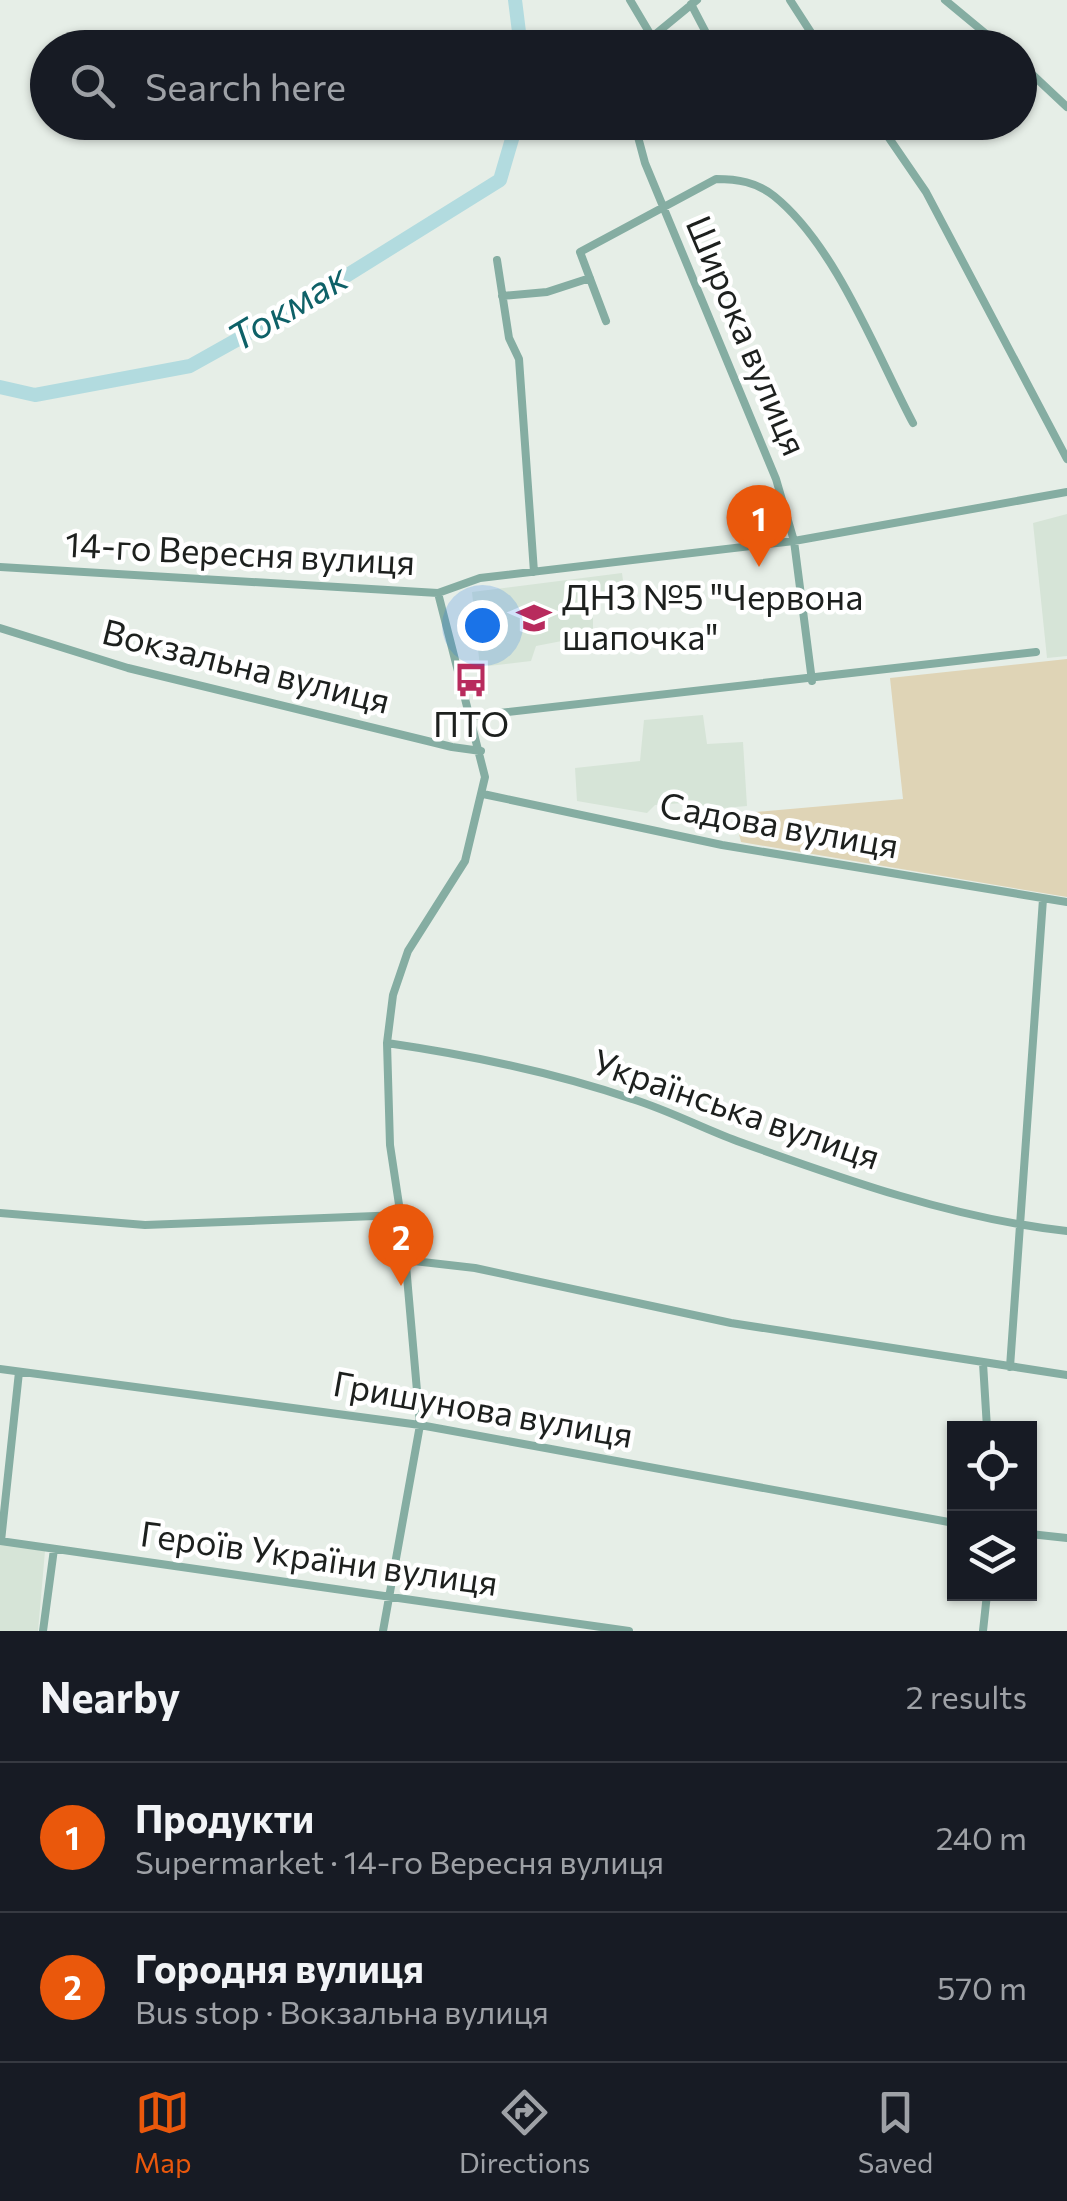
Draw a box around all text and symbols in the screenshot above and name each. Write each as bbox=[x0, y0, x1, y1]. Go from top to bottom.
search box bbox=[30, 30, 1037, 140]
icon: search bbox=[65, 58, 120, 113]
text: Search here bbox=[145, 62, 346, 109]
street label: Широка вулиця bbox=[678, 209, 818, 461]
water label: Токмак bbox=[218, 251, 356, 360]
pin: 1 bbox=[726, 484, 792, 567]
street label: 14-го Вересня вулиця bbox=[64, 521, 416, 582]
place label: ДНЗ №5 "Червона шапочка" bbox=[562, 574, 863, 657]
school or university icon: ДНЗ №5 "Червона шапочка" bbox=[515, 599, 553, 637]
your location bbox=[457, 600, 508, 651]
street label: Вокзальна вулиця bbox=[98, 608, 395, 721]
bus stop icon: ПТО bbox=[452, 661, 490, 699]
place label: ПТО bbox=[433, 701, 509, 744]
street label: Садова вулиця bbox=[657, 781, 902, 866]
street label: Українська вулиця bbox=[588, 1038, 886, 1177]
pin: 2 bbox=[368, 1204, 434, 1286]
street label: Гришунова вулиця bbox=[330, 1360, 637, 1455]
map controls bbox=[947, 1421, 1037, 1601]
button: locate bbox=[947, 1421, 1037, 1511]
street label: Героїв України вулиця bbox=[138, 1510, 501, 1603]
button: layers bbox=[947, 1511, 1037, 1601]
text: Nearby bbox=[40, 1670, 180, 1722]
text: 2 results bbox=[906, 1676, 1027, 1716]
text: Продукти bbox=[135, 1794, 314, 1841]
text: 1 bbox=[65, 1817, 80, 1857]
text: 240 m bbox=[936, 1817, 1027, 1857]
text: Supermarket · 14-го Вересня вулиця bbox=[135, 1841, 664, 1881]
text: Городня вулиця bbox=[135, 1944, 424, 1991]
text: 2 bbox=[63, 1967, 82, 2007]
text: 570 m bbox=[937, 1967, 1027, 2007]
text: Bus stop · Вокзальна вулиця bbox=[135, 1991, 549, 2031]
tab: Map bbox=[134, 2085, 191, 2179]
tab: Directions bbox=[459, 2085, 590, 2179]
tab: Saved bbox=[858, 2085, 933, 2179]

